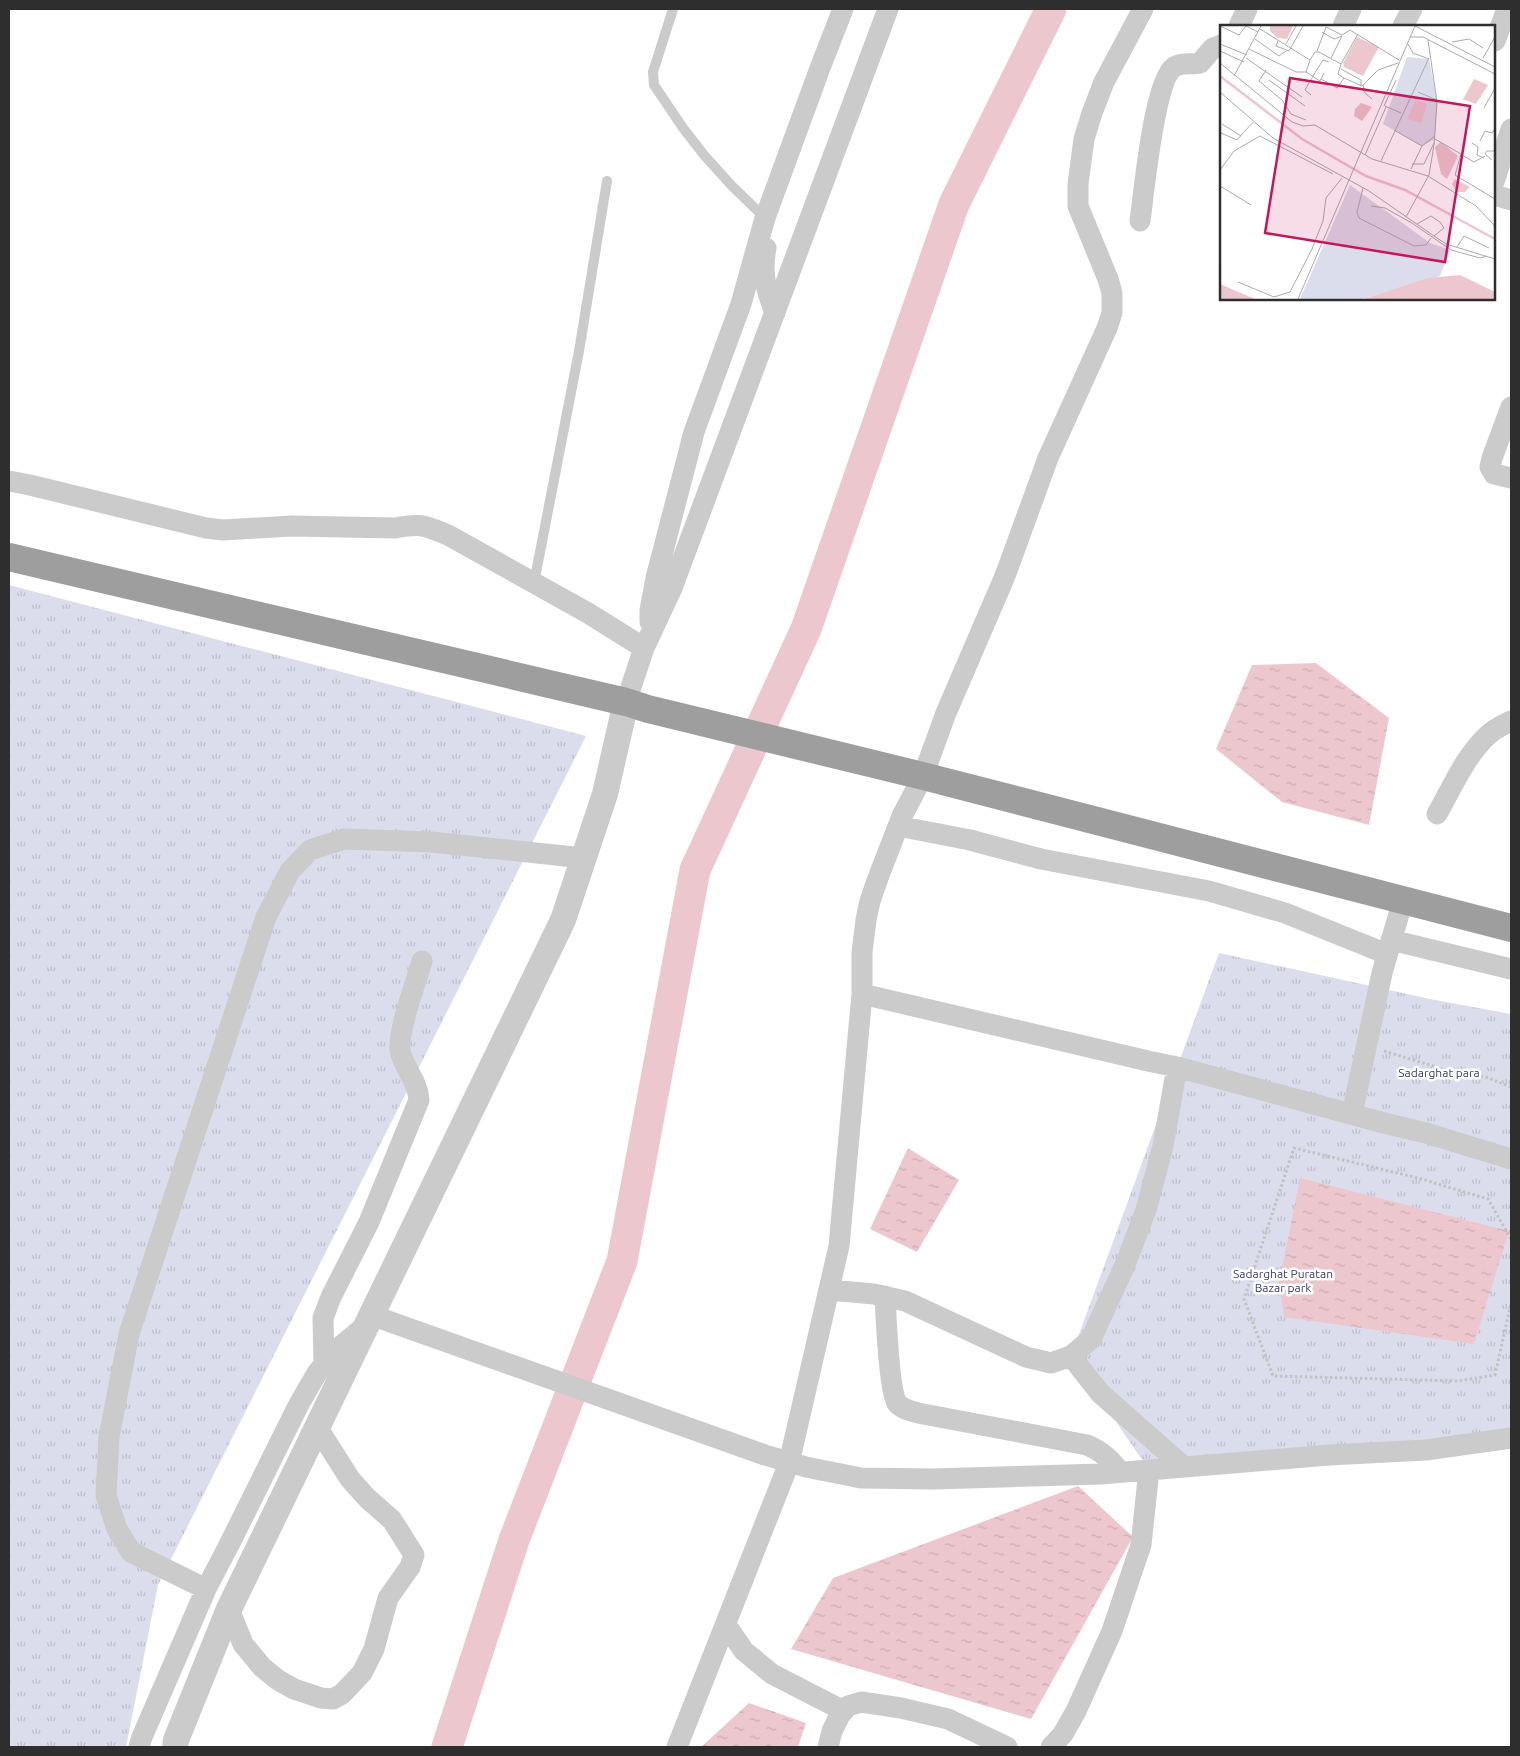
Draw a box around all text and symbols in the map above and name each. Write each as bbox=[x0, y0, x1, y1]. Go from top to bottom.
inset map bbox=[1220, 25, 1495, 300]
park label: Sadarghat para bbox=[1398, 1066, 1480, 1079]
park label: Sadarghat Puratan Bazar park bbox=[1233, 1267, 1333, 1294]

